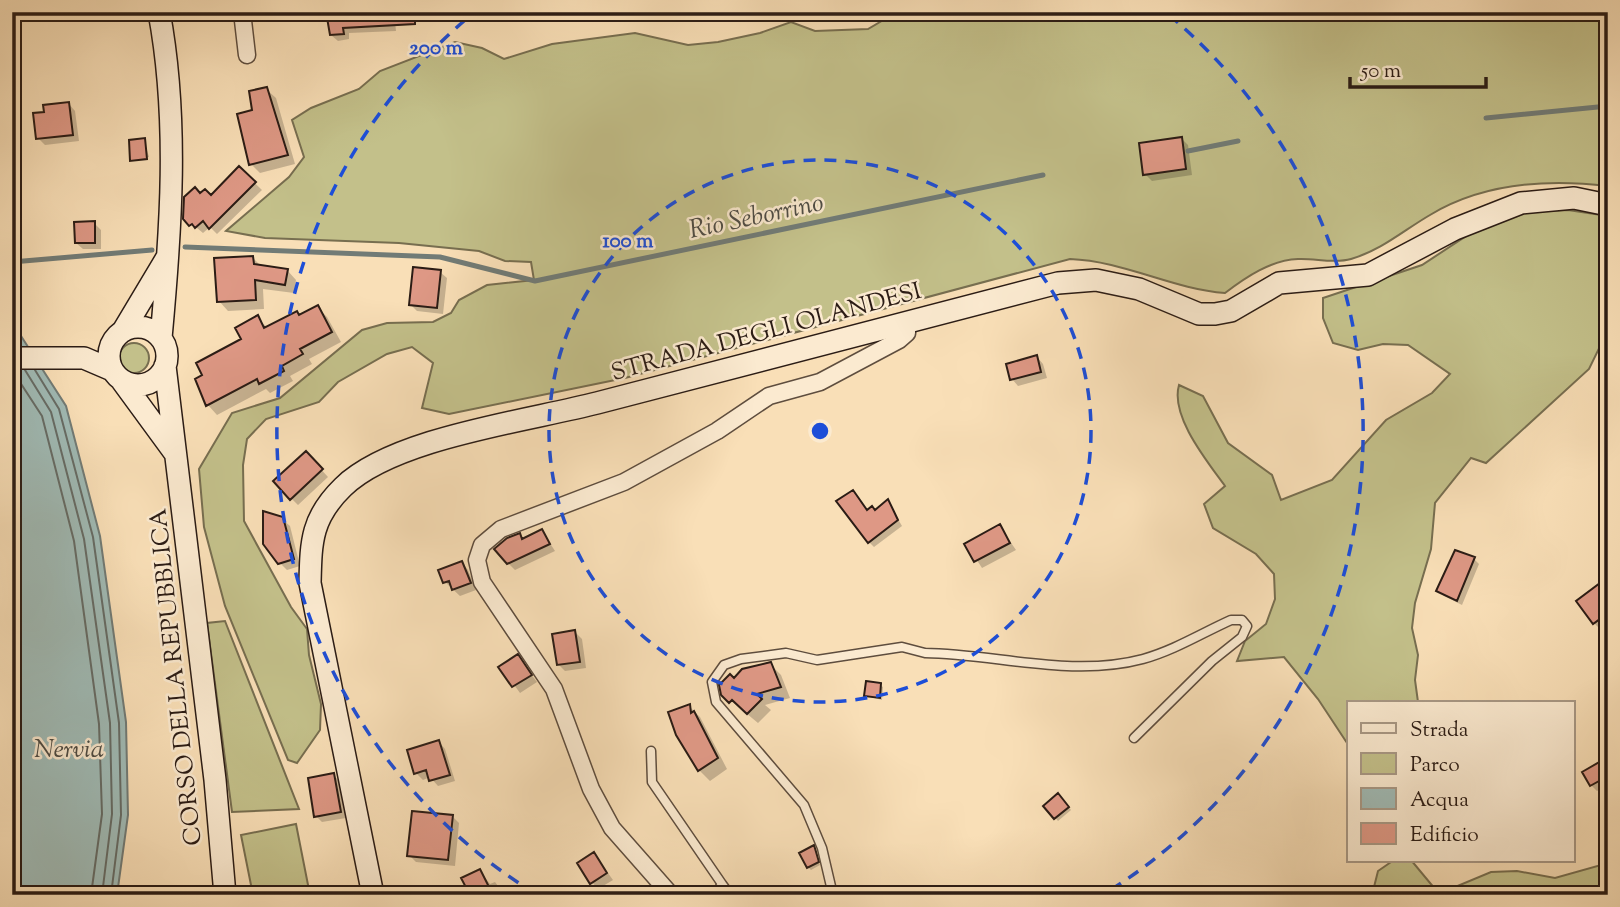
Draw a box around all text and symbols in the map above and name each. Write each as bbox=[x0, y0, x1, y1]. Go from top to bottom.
text: 200 m bbox=[409, 34, 464, 64]
scale bar bbox=[1350, 46, 1487, 90]
text: 50 m bbox=[1360, 57, 1401, 87]
water label: Rio Seborrino bbox=[686, 185, 827, 250]
text: 100 m bbox=[603, 227, 654, 257]
street label: STRADA DEGLI OLANDESI bbox=[607, 275, 926, 391]
centre of rings bbox=[808, 419, 832, 443]
street label: CORSO DELLA REPUBBLICA bbox=[142, 506, 212, 847]
legend bbox=[1347, 701, 1574, 862]
text: Strada bbox=[1410, 716, 1469, 746]
water label: Nervia bbox=[34, 732, 104, 769]
text: Parco bbox=[1410, 751, 1460, 781]
text: Acqua bbox=[1410, 786, 1469, 816]
text: Edificio bbox=[1410, 821, 1479, 851]

